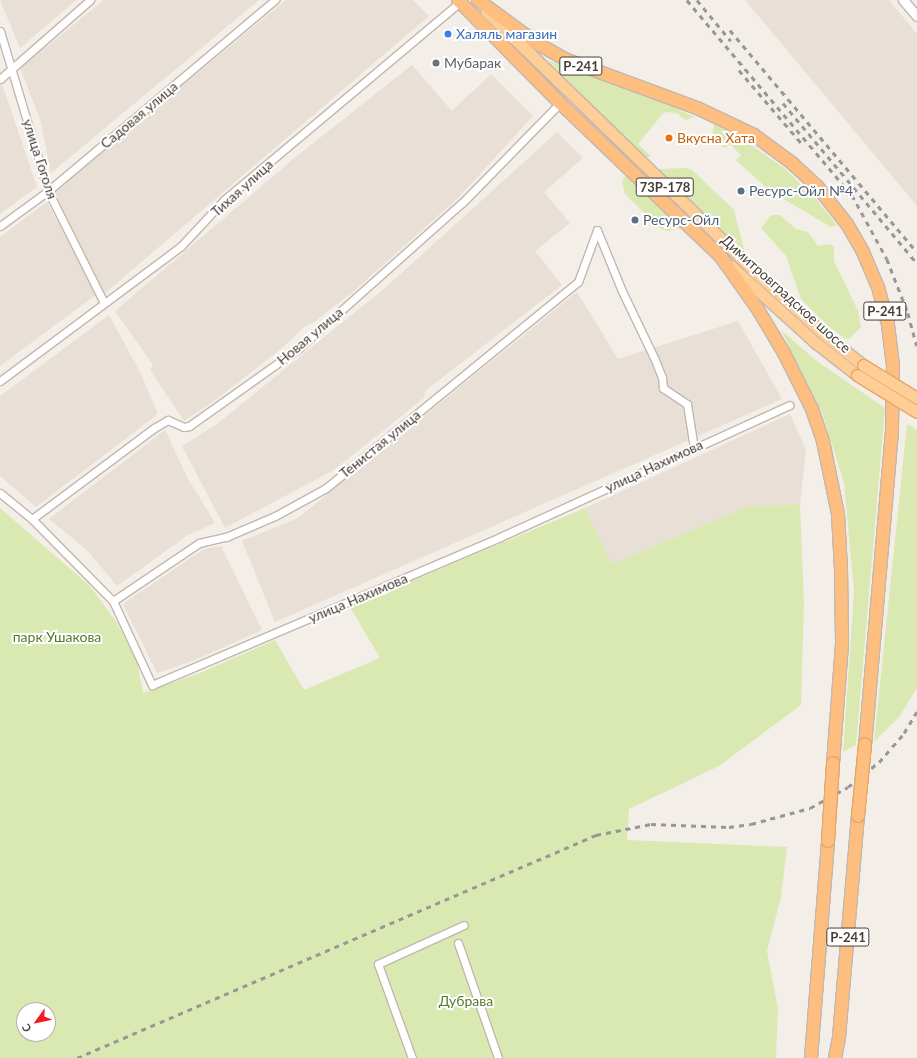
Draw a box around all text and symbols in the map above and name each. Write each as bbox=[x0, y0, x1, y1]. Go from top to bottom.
place label: Халяль магазин bbox=[456, 26, 557, 42]
marker: Халяль магазин bbox=[443, 29, 453, 39]
place label: Мубарак bbox=[444, 55, 501, 71]
road number: Р-241 bbox=[559, 55, 603, 77]
marker: Мубарак bbox=[431, 58, 441, 68]
street label: Садовая улица bbox=[97, 78, 181, 152]
street label: улица Гоголя bbox=[19, 117, 61, 201]
place label: Вкусна Хата bbox=[677, 130, 755, 146]
marker: Вкусна Хата bbox=[664, 133, 674, 143]
street label: Тихая улица bbox=[208, 156, 276, 220]
road number: 73Р-178 bbox=[635, 176, 695, 198]
place label: Ресурс-Ойл №4 bbox=[749, 183, 853, 199]
marker: Ресурс-Ойл №4 bbox=[736, 186, 746, 196]
place label: Ресурс-Ойл bbox=[643, 212, 719, 228]
marker: Ресурс-Ойл bbox=[630, 215, 640, 225]
street label: Димитровградское шоссе bbox=[718, 231, 854, 357]
road number: Р-241 bbox=[863, 300, 907, 322]
street label: Новая улица bbox=[274, 304, 346, 368]
street label: Тенистая улица bbox=[336, 406, 424, 482]
street label: улица Нахимова bbox=[602, 436, 706, 496]
street label: улица Нахимова bbox=[306, 570, 410, 626]
park label: парк Ушакова bbox=[13, 629, 101, 645]
road number: Р-241 bbox=[826, 926, 870, 948]
park label: Дубрава bbox=[439, 993, 493, 1009]
north arrow bbox=[16, 1002, 56, 1042]
text: С bbox=[19, 1022, 34, 1035]

